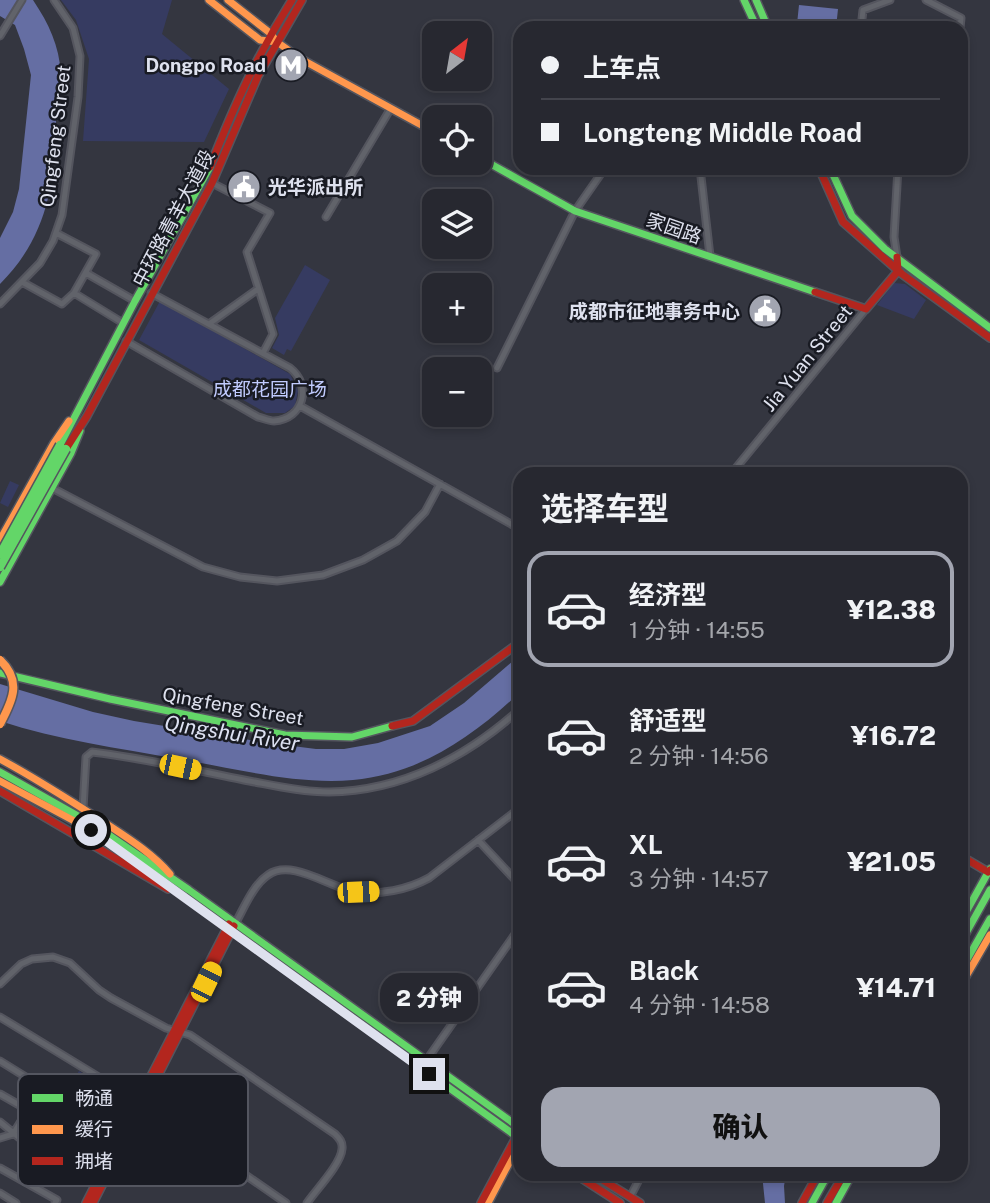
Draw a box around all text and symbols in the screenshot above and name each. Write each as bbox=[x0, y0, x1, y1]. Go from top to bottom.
north arrow bbox=[422, 21, 492, 91]
map controls bbox=[422, 21, 492, 427]
metro station icon: Dongpo Road bbox=[272, 46, 310, 84]
text: 上车点 bbox=[583, 52, 661, 83]
place label: Dongpo Road bbox=[145, 54, 266, 76]
street label: Qingfeng Street bbox=[35, 64, 75, 208]
button: locate bbox=[422, 105, 492, 175]
text: Longteng Middle Road bbox=[583, 117, 862, 148]
street label: 中环路青羊大道段 bbox=[128, 146, 218, 290]
public building icon: 光华派出所 bbox=[225, 168, 263, 206]
place label: 光华派出所 bbox=[268, 176, 363, 198]
button: layers bbox=[422, 189, 492, 259]
street label: 家园路 bbox=[643, 208, 705, 248]
button: + bbox=[422, 273, 492, 343]
public building icon: 成都市征地事务中心 bbox=[746, 292, 784, 330]
place label: 成都市征地事务中心 bbox=[569, 300, 740, 322]
street label: Jia Yuan Street bbox=[757, 300, 857, 416]
button: − bbox=[422, 357, 492, 427]
park label: 成都花园广场 bbox=[213, 378, 327, 400]
text: 选择车型 bbox=[541, 490, 669, 527]
icon: car bbox=[545, 578, 608, 641]
text: 经济型 bbox=[629, 579, 707, 610]
text: ¥12.38 bbox=[847, 594, 936, 625]
text: 1 分钟 · 14:55 bbox=[629, 616, 765, 643]
street label: Qingfeng Street bbox=[161, 683, 305, 729]
icon: car bbox=[545, 704, 608, 767]
text: 舒适型 bbox=[629, 705, 707, 736]
water label: Qingshui River bbox=[163, 710, 302, 756]
text: ¥16.72 bbox=[851, 720, 936, 751]
text: 2 分钟 · 14:56 bbox=[629, 742, 769, 769]
car bbox=[158, 752, 203, 782]
route start bbox=[75, 814, 107, 846]
text: XL bbox=[629, 829, 663, 860]
icon: car bbox=[545, 830, 608, 893]
text: ¥21.05 bbox=[847, 846, 936, 877]
text: 3 分钟 · 14:57 bbox=[629, 865, 769, 892]
car bbox=[337, 881, 380, 903]
text: Black bbox=[629, 955, 699, 986]
icon: car bbox=[545, 956, 608, 1019]
car bbox=[188, 959, 225, 1005]
callout: 2 分钟 bbox=[380, 972, 478, 1021]
text: ¥14.71 bbox=[856, 972, 936, 1003]
text: 2 分钟 bbox=[396, 984, 462, 1011]
text: 4 分钟 · 14:58 bbox=[629, 991, 770, 1018]
route end bbox=[413, 1058, 445, 1090]
legend bbox=[18, 1074, 248, 1186]
text: 畅通 bbox=[75, 1087, 113, 1109]
button: 确认 bbox=[541, 1087, 940, 1167]
text: 缓行 bbox=[75, 1118, 113, 1140]
text: 拥堵 bbox=[75, 1150, 113, 1172]

